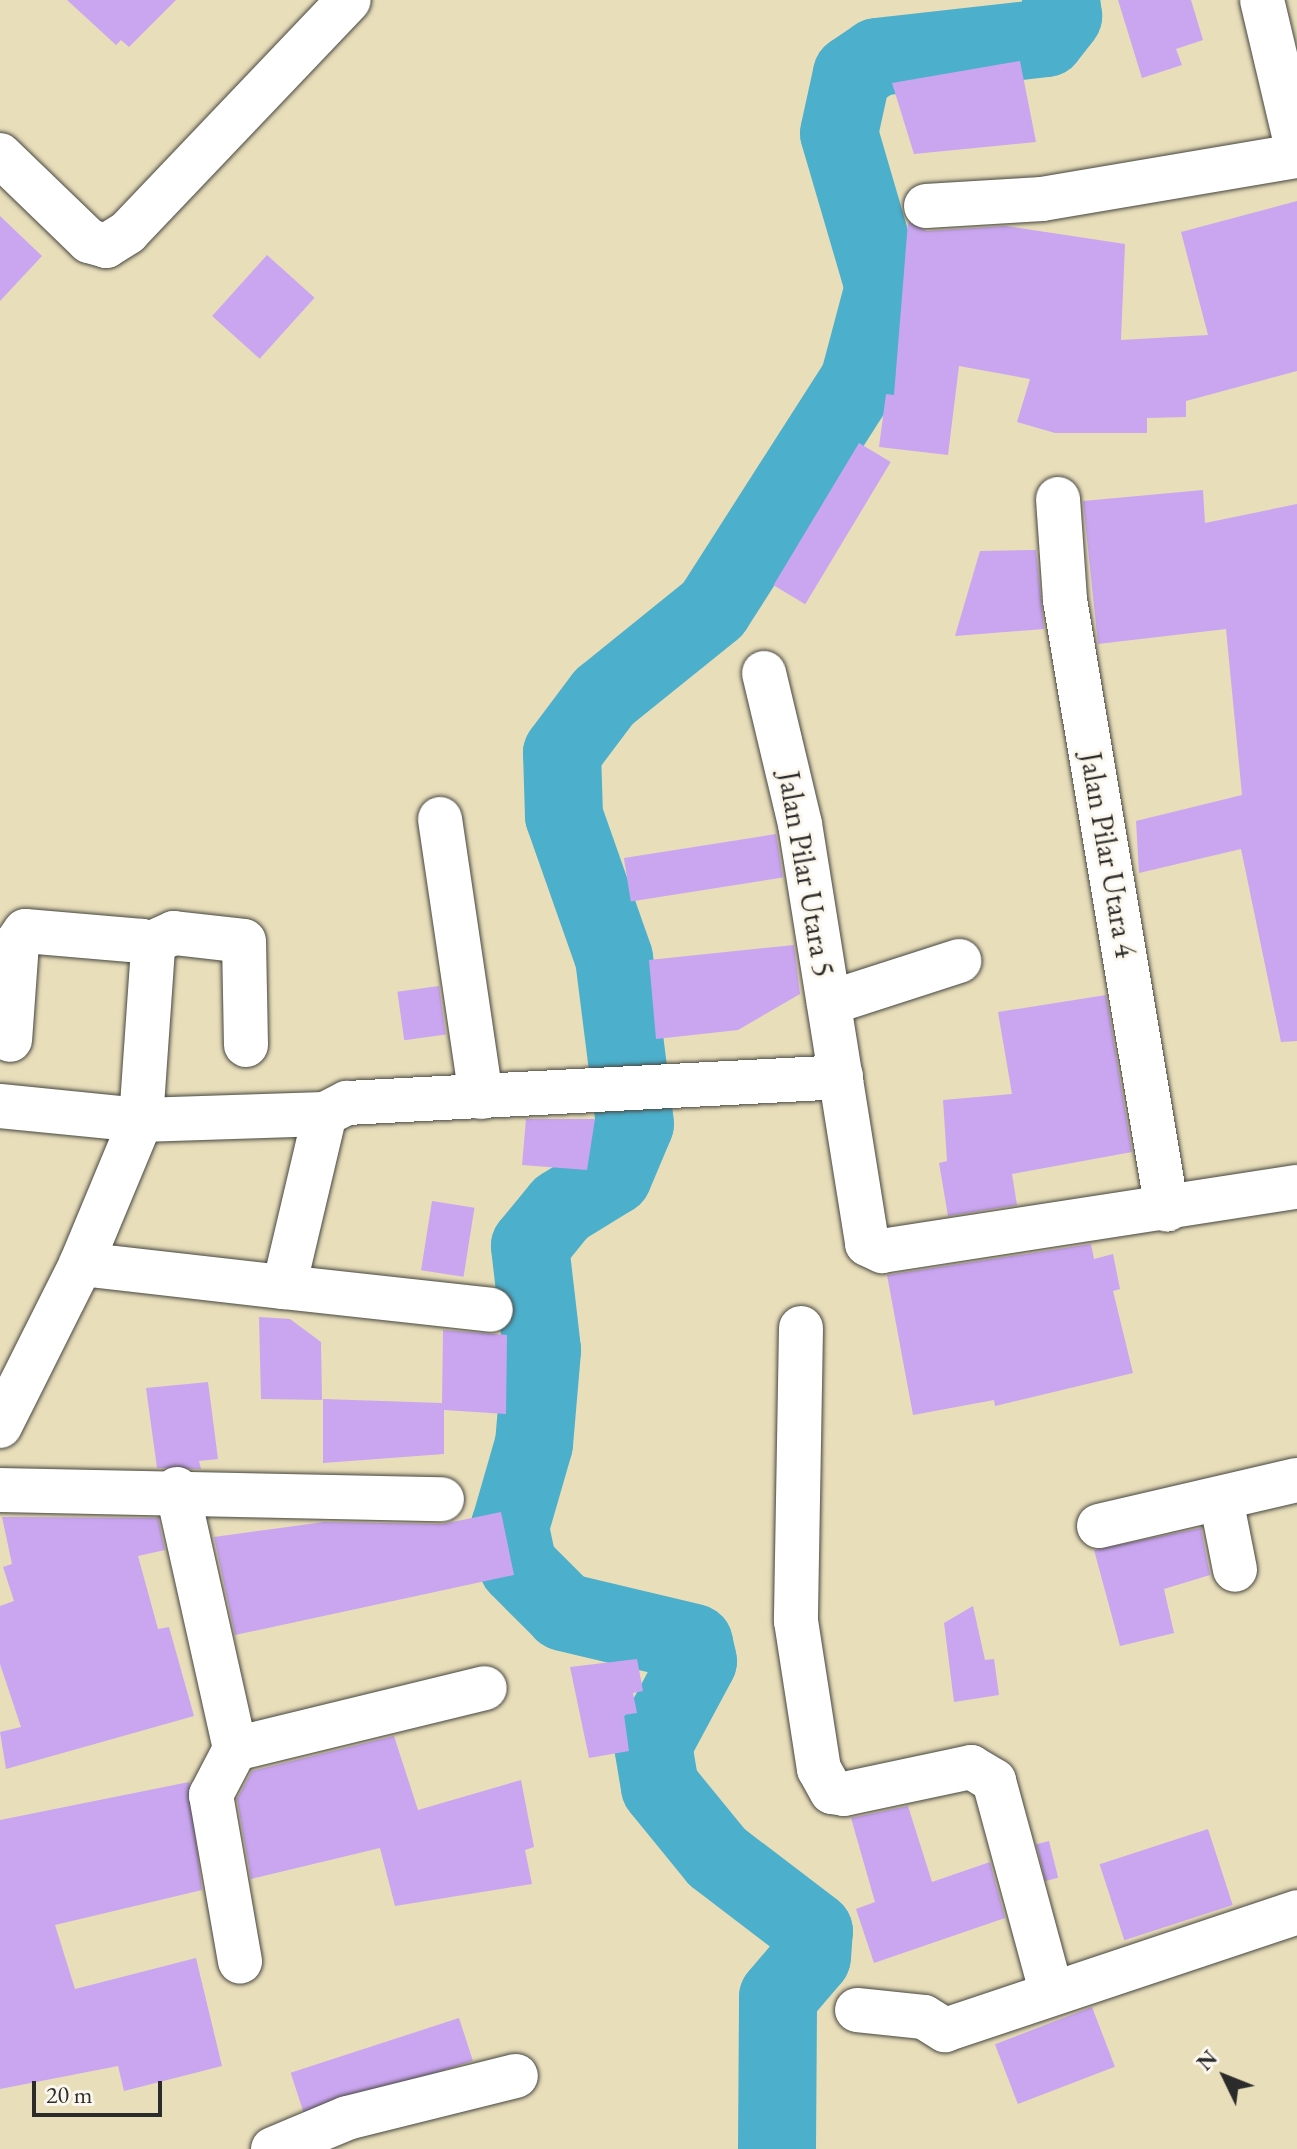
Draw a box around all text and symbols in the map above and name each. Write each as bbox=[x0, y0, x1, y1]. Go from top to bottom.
street label: Jalan Pilar Utara 4 bbox=[1072, 749, 1144, 961]
street label: Jalan Pilar Utara 5 bbox=[770, 768, 842, 980]
north arrow bbox=[1185, 2037, 1265, 2117]
text: N bbox=[1190, 2044, 1224, 2077]
scale bar bbox=[36, 2065, 166, 2115]
text: 20 m bbox=[46, 2079, 93, 2110]

